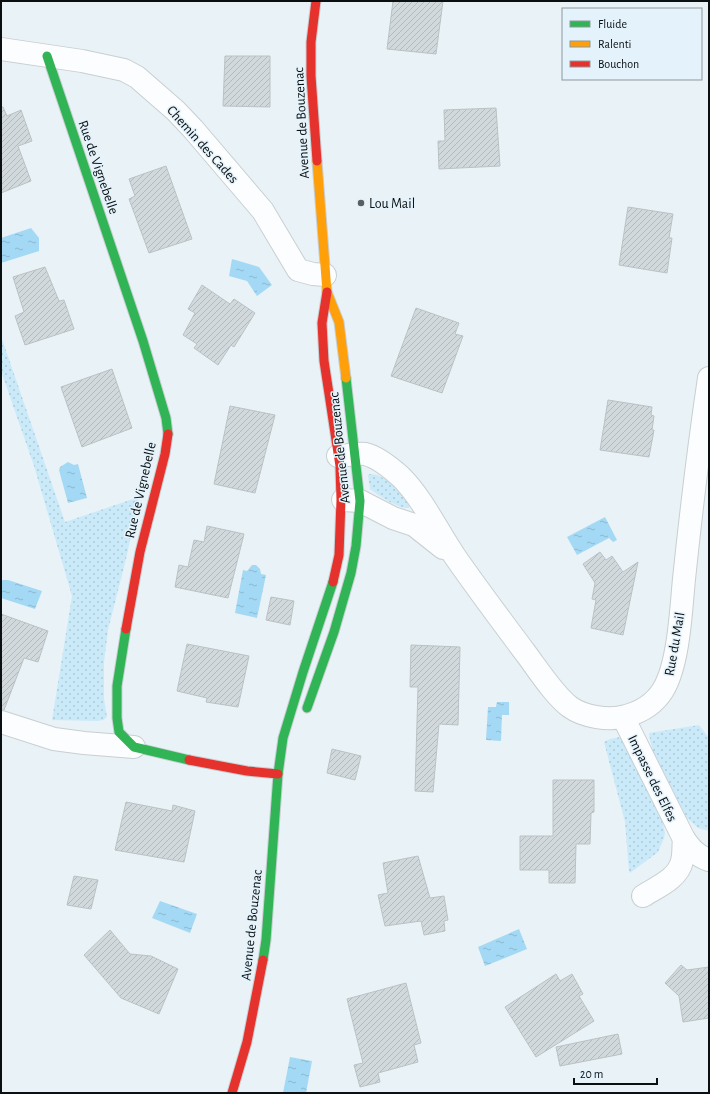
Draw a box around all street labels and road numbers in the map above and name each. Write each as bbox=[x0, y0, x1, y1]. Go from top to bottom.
street label: Avenue de Bouzenac bbox=[292, 66, 312, 179]
street label: Chemin des Cades bbox=[164, 103, 241, 186]
street label: Rue de Vignebelle bbox=[75, 119, 121, 216]
street label: Avenue de Bouzenac bbox=[327, 391, 353, 504]
street label: Rue de Vignebelle bbox=[123, 441, 159, 540]
street label: Rue du Mail bbox=[663, 611, 687, 677]
street label: Impasse des Elfes bbox=[625, 733, 679, 824]
street label: Avenue de Bouzenac bbox=[239, 868, 265, 981]

